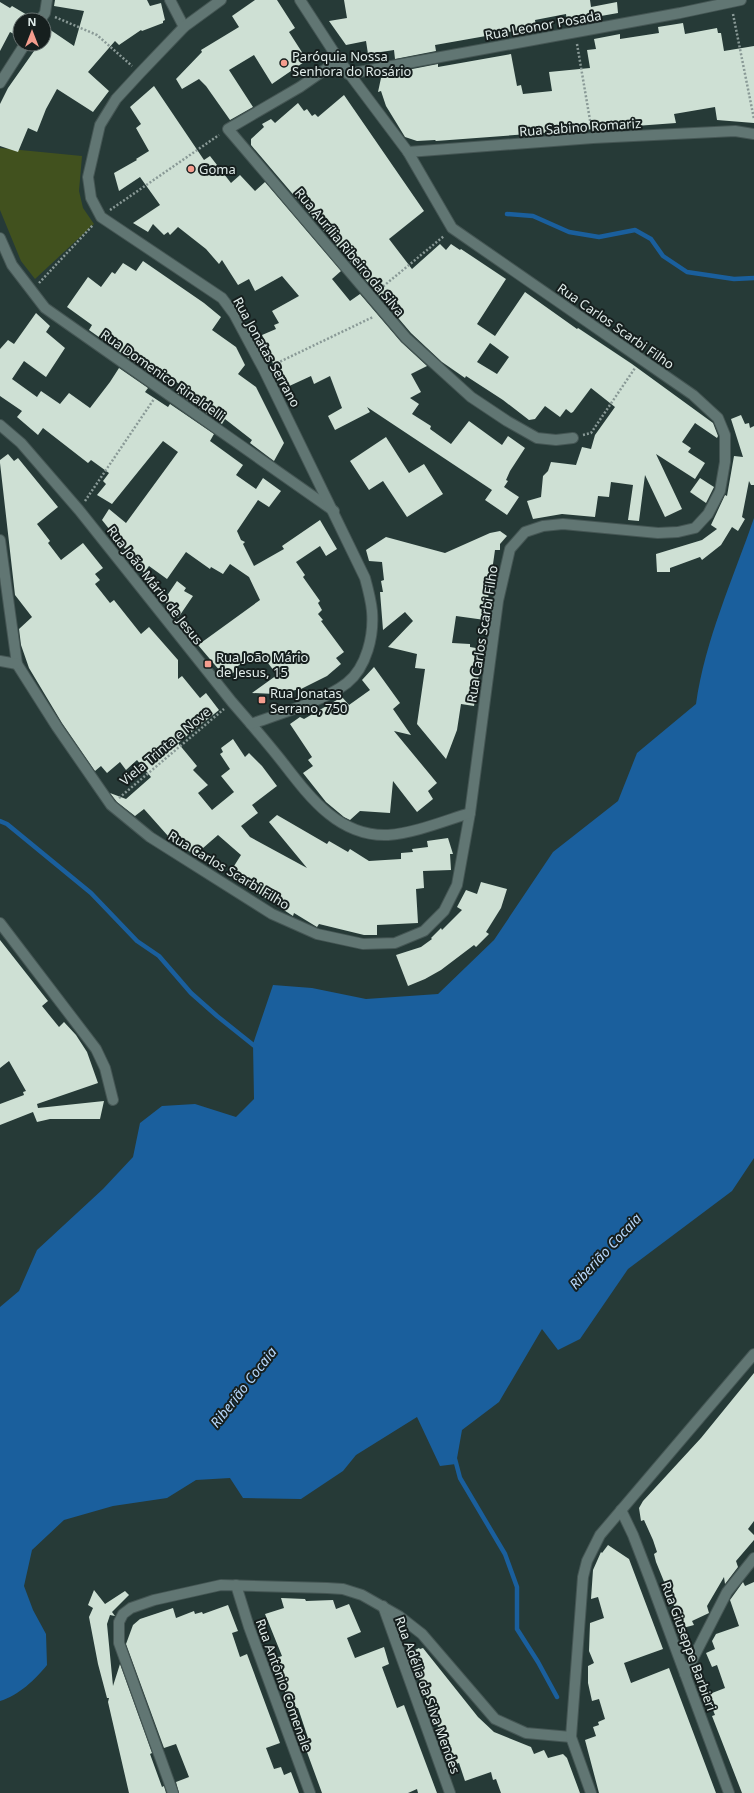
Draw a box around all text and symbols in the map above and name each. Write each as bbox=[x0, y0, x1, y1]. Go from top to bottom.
street label: Rua Leonor Posada bbox=[483, 6, 603, 44]
north arrow bbox=[12, 12, 52, 52]
text: N bbox=[28, 14, 36, 29]
place label: Paróquia Nossa Senhora do Rosário bbox=[292, 47, 412, 80]
marker: Paróquia Nossa Senhora do Rosário bbox=[279, 58, 289, 68]
street label: Rua Sabino Romariz bbox=[518, 114, 642, 140]
place label: Goma bbox=[199, 160, 236, 178]
marker: Goma bbox=[186, 164, 196, 174]
street label: Rua Aurília Ribeiro da Silva bbox=[291, 184, 409, 320]
street label: Rua Carlos Scarbi Filho bbox=[554, 279, 678, 373]
street label: Rua Jonatas Serrano bbox=[229, 294, 305, 410]
street label: Rua Domenico Rinaldelli bbox=[97, 325, 229, 425]
street label: Rua João Mário de Jesus bbox=[103, 522, 207, 648]
street label: Rua Carlos Scarbi Filho bbox=[462, 564, 502, 704]
place label: Rua João Mário de Jesus, 15 bbox=[216, 648, 309, 681]
marker: Rua João Mário de Jesus, 15 bbox=[203, 659, 213, 669]
place label: Rua Jonatas Serrano, 750 bbox=[270, 684, 347, 717]
marker: Rua Jonatas Serrano, 750 bbox=[257, 695, 267, 705]
street label: Viela Trinta e Nove bbox=[116, 703, 214, 789]
street label: Rua Carlos Scarbi Filho bbox=[165, 827, 293, 913]
water label: Riberião Cocaia bbox=[565, 1209, 645, 1293]
water label: Riberião Cocaia bbox=[206, 1343, 280, 1431]
street label: Rua Giuseppe Barbieri bbox=[657, 1579, 721, 1713]
street label: Rua Adélia da Silva Mendes bbox=[391, 1614, 465, 1776]
street label: Rua Antônio Comenale bbox=[252, 1616, 316, 1754]

